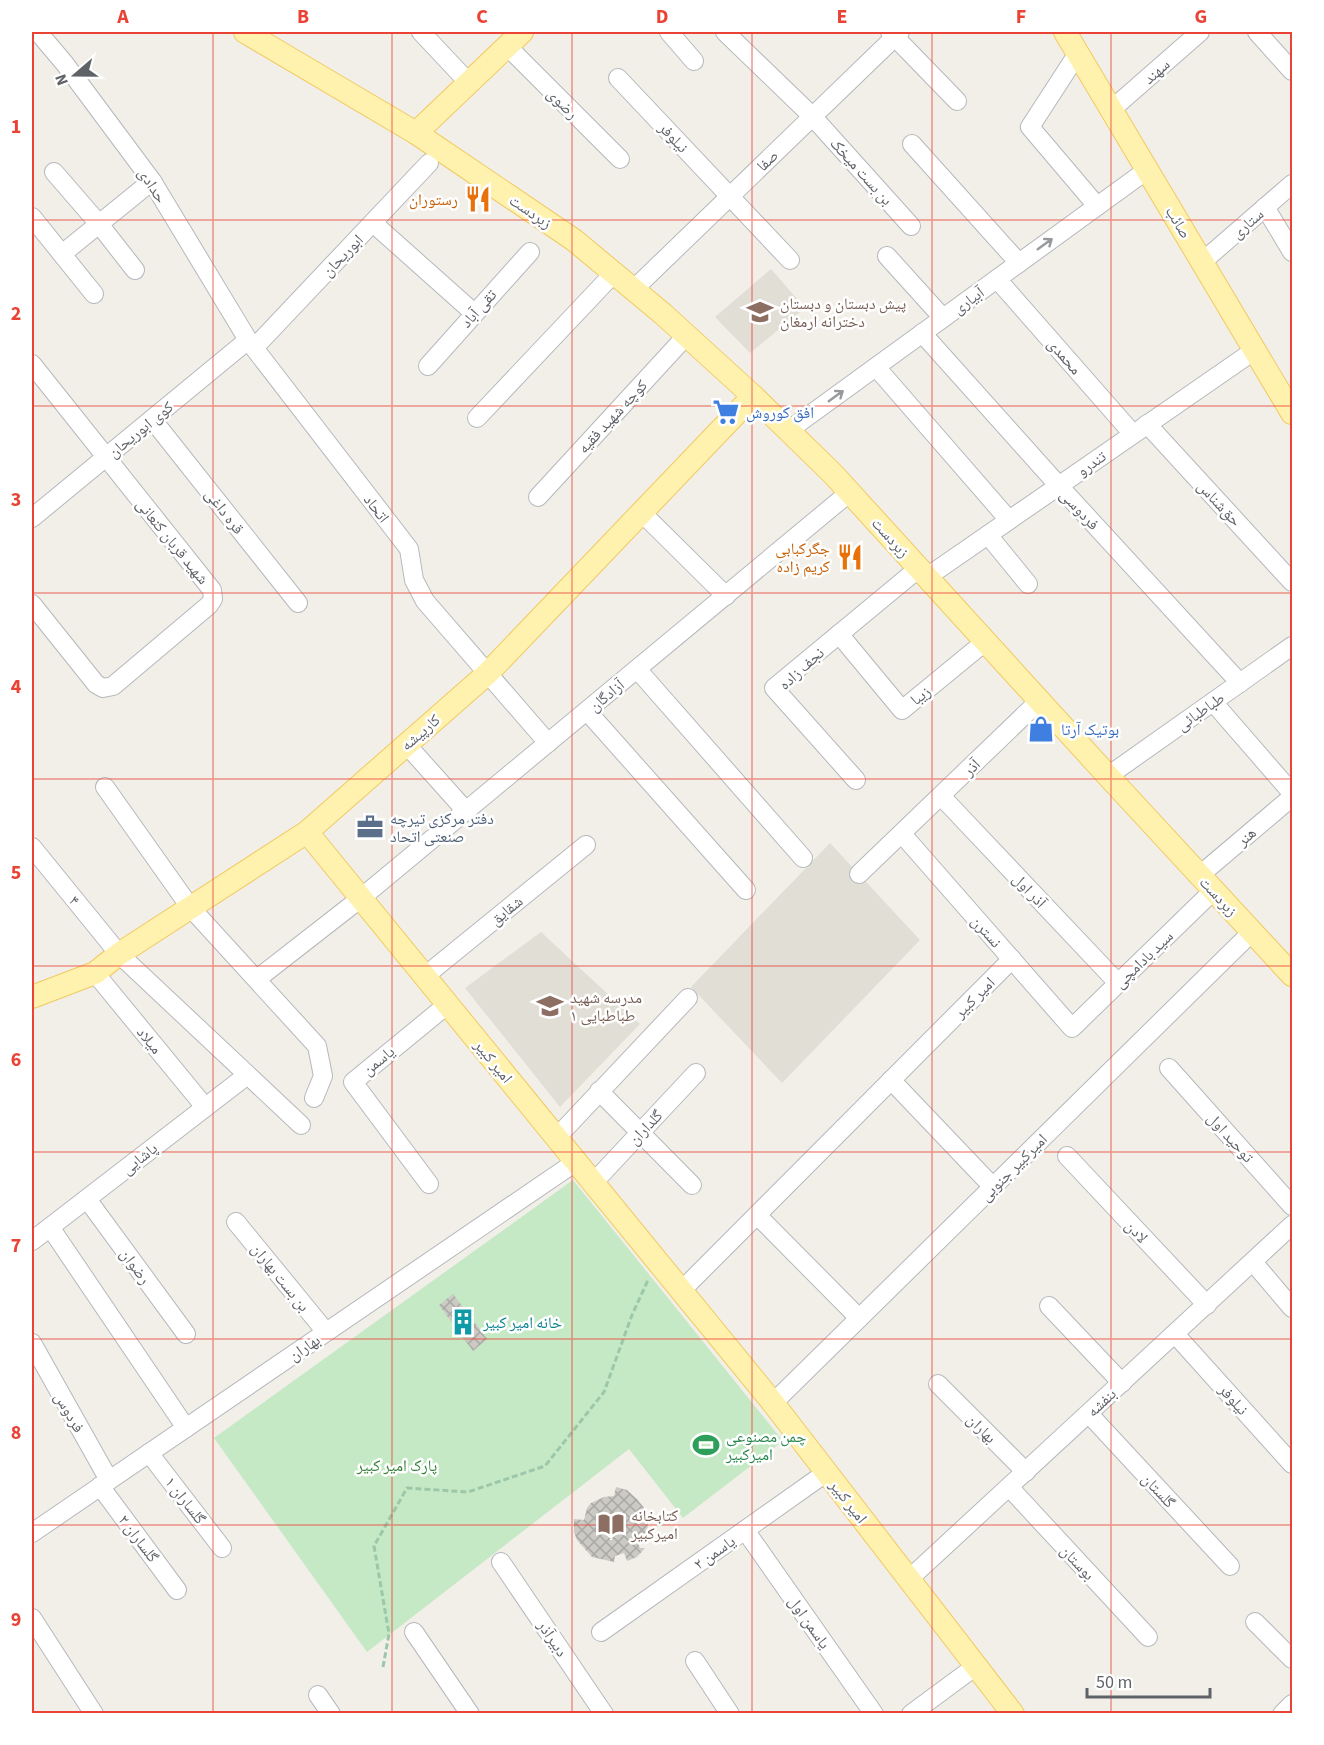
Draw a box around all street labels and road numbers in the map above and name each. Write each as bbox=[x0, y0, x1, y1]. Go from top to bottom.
street label: سهند bbox=[1139, 54, 1175, 90]
street label: رضوی bbox=[542, 83, 583, 124]
street label: نیلوفر bbox=[653, 117, 693, 158]
street label: بن بست میخک bbox=[825, 133, 898, 210]
street label: صفا bbox=[752, 145, 784, 177]
street label: حدادی bbox=[133, 164, 172, 208]
street label: زبردست bbox=[505, 189, 556, 234]
street label: صائب bbox=[1160, 202, 1196, 243]
street label: ستاری bbox=[1227, 204, 1269, 244]
street label: ابوریحان bbox=[317, 230, 369, 282]
street label: آبیاری bbox=[948, 281, 990, 320]
street label: تقی آباد bbox=[456, 284, 502, 333]
street label: محمدی bbox=[1042, 334, 1086, 380]
street label: کوچه شهید فقیه bbox=[573, 375, 653, 458]
street label: کوی ابوریحان bbox=[103, 396, 178, 463]
street label: تندرو bbox=[1072, 446, 1111, 482]
street label: حق‌شناس bbox=[1192, 476, 1246, 532]
street label: قره داغی bbox=[199, 484, 249, 539]
street label: فردوسی bbox=[1055, 484, 1104, 535]
street label: اتحاد bbox=[358, 490, 394, 527]
street label: شهید قربان کنعانی bbox=[131, 494, 214, 589]
street label: زبردست bbox=[866, 513, 914, 563]
street label: نجف زاده bbox=[774, 642, 829, 695]
street label: آزادگان bbox=[584, 674, 630, 717]
street label: زیبا bbox=[906, 681, 935, 711]
street label: طباطبائی bbox=[1172, 687, 1229, 736]
street label: کارپیشه bbox=[396, 709, 445, 756]
street label: آذر bbox=[957, 753, 986, 782]
street label: هنر bbox=[1231, 822, 1261, 852]
street label: آذر اول bbox=[1007, 868, 1052, 914]
street label: زبردست bbox=[1194, 872, 1242, 921]
street label: ۴ bbox=[63, 891, 85, 910]
street label: شقایق bbox=[486, 891, 528, 931]
street label: نسترن bbox=[966, 911, 1007, 953]
street label: سید بادامچی bbox=[1109, 926, 1178, 994]
street label: امیر کبیر bbox=[949, 972, 1000, 1024]
street label: میلاد bbox=[131, 1022, 167, 1059]
street label: امیر کبیر bbox=[468, 1034, 518, 1088]
street label: یاسمن bbox=[358, 1041, 400, 1081]
street label: گلداران bbox=[623, 1105, 668, 1150]
street label: توحید اول bbox=[1202, 1108, 1259, 1168]
street label: امیرکبیر جنوبی bbox=[975, 1129, 1053, 1207]
street label: پاشایی bbox=[117, 1137, 163, 1180]
street label: لادن bbox=[1120, 1215, 1153, 1248]
street label: بن بست بهاران bbox=[246, 1239, 315, 1316]
street label: رضوان bbox=[115, 1244, 156, 1289]
street label: بهاران bbox=[284, 1329, 325, 1366]
street label: نیلوفر bbox=[1213, 1379, 1253, 1420]
street label: بنفشه bbox=[1082, 1383, 1121, 1422]
street label: فردوس bbox=[49, 1388, 90, 1437]
street label: بهاران bbox=[962, 1409, 1001, 1448]
street label: گلستان bbox=[1136, 1468, 1180, 1513]
street label: گلساران ۱ bbox=[160, 1472, 211, 1529]
street label: امیر کبیر bbox=[824, 1474, 872, 1528]
street label: گلساران ۲ bbox=[113, 1510, 164, 1567]
street label: یاسمن ۲ bbox=[689, 1530, 740, 1575]
street label: بوستان bbox=[1055, 1540, 1100, 1585]
street label: یاسمن اول bbox=[783, 1592, 835, 1653]
street label: دبیرآذر bbox=[531, 1615, 572, 1661]

